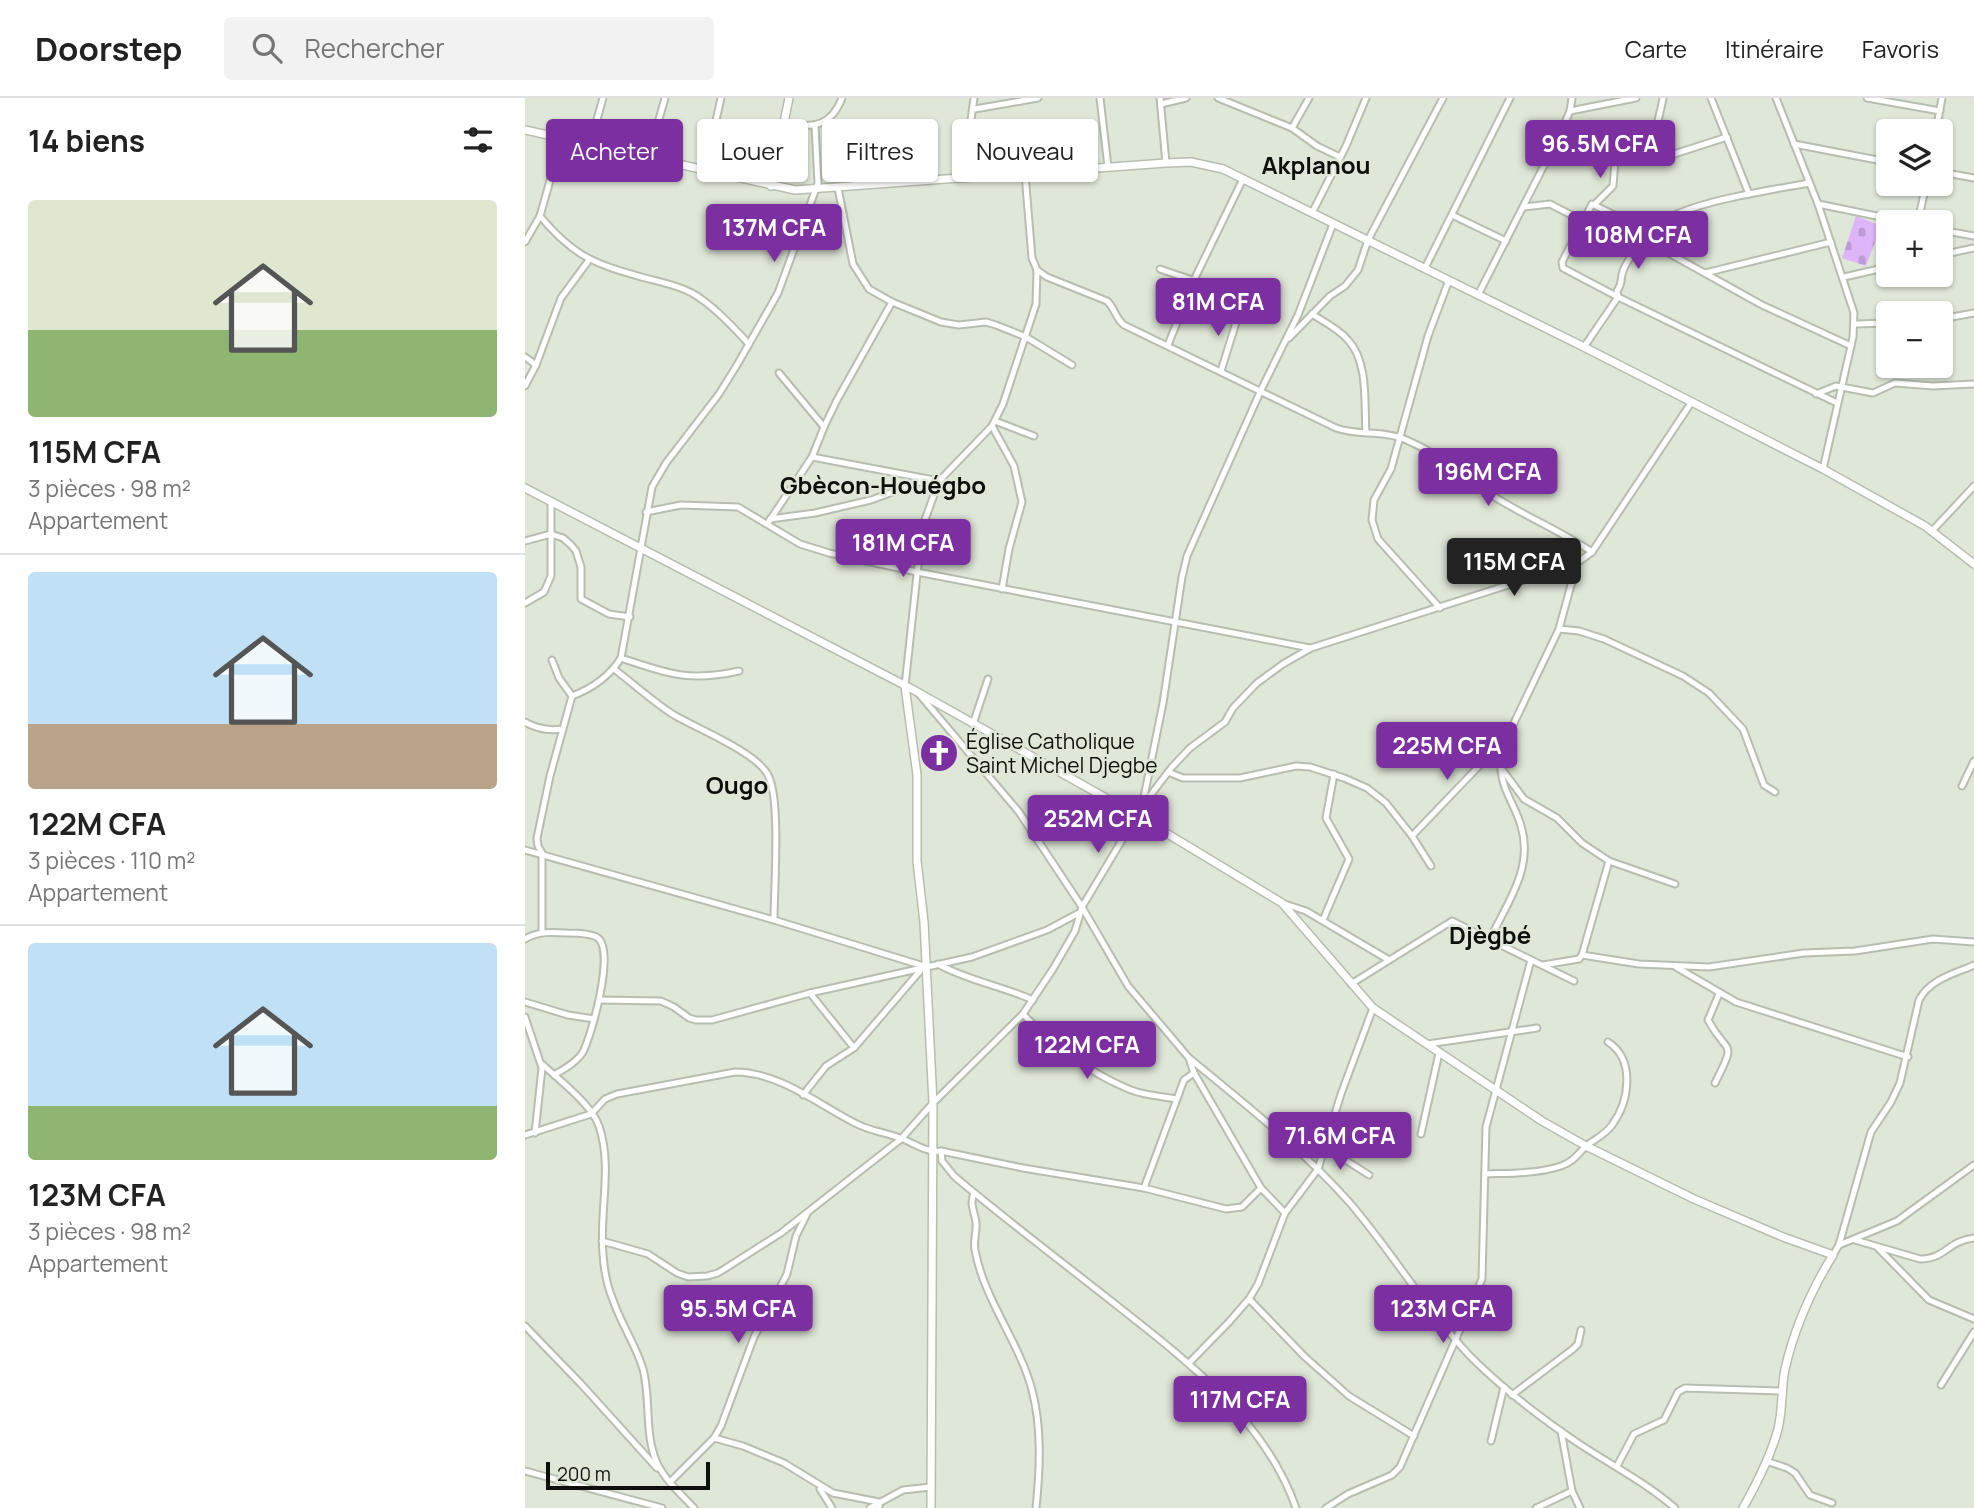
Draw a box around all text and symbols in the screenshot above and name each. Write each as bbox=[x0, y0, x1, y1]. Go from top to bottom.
search box bbox=[224, 17, 714, 80]
text: Doorstep bbox=[35, 26, 182, 71]
icon: search bbox=[248, 29, 286, 67]
text: Rechercher bbox=[304, 30, 445, 66]
text: Carte bbox=[1625, 32, 1687, 65]
text: Itinéraire bbox=[1725, 32, 1824, 65]
text: Favoris bbox=[1862, 32, 1939, 65]
chip: Acheter bbox=[546, 119, 683, 182]
chip: Louer bbox=[697, 119, 808, 182]
chip: Filtres bbox=[822, 119, 938, 182]
chip: Nouveau bbox=[952, 119, 1098, 182]
map controls bbox=[1876, 119, 1953, 378]
button: layers bbox=[1876, 119, 1953, 196]
text: 14 biens bbox=[28, 120, 145, 161]
pin: 96.5M CFA bbox=[1520, 120, 1680, 180]
icon: filters bbox=[459, 121, 497, 159]
text: 96.5M CFA bbox=[1541, 127, 1659, 159]
district label: Akplanou bbox=[1261, 148, 1371, 181]
pin: 137M CFA bbox=[702, 204, 846, 264]
button: + bbox=[1876, 210, 1953, 287]
text: 137M CFA bbox=[722, 211, 826, 243]
pin: 108M CFA bbox=[1566, 212, 1710, 271]
text: 108M CFA bbox=[1584, 218, 1692, 250]
icon: home bbox=[200, 245, 326, 371]
pin: 81M CFA bbox=[1153, 278, 1283, 338]
text: 81M CFA bbox=[1172, 285, 1264, 317]
button: − bbox=[1876, 301, 1953, 378]
text: 115M CFA bbox=[28, 431, 161, 472]
pin: 196M CFA bbox=[1416, 448, 1560, 508]
text: 196M CFA bbox=[1434, 455, 1542, 487]
district label: Gbècon-Houégbo bbox=[780, 468, 986, 501]
text: 3 pièces · 98 m² bbox=[28, 472, 191, 504]
text: Appartement bbox=[28, 504, 168, 536]
pin: 181M CFA bbox=[831, 519, 975, 579]
text: 181M CFA bbox=[852, 526, 954, 558]
pin: 115M CFA bbox=[1442, 538, 1586, 598]
text: 115M CFA bbox=[1463, 545, 1565, 577]
icon: home bbox=[200, 617, 326, 743]
pin: 225M CFA bbox=[1375, 722, 1519, 782]
place label: Église Catholique Saint Michel Djegbe bbox=[966, 727, 1157, 779]
text: 225M CFA bbox=[1392, 729, 1502, 761]
church icon: Église Catholique Saint Michel Djegbe bbox=[918, 732, 960, 774]
district label: Ougo bbox=[706, 768, 768, 801]
pin: 252M CFA bbox=[1026, 796, 1170, 855]
text: 252M CFA bbox=[1044, 802, 1152, 834]
text: 122M CFA bbox=[28, 803, 166, 844]
text: 3 pièces · 110 m² bbox=[28, 844, 195, 876]
text: Appartement bbox=[28, 876, 168, 908]
district label: Djègbé bbox=[1449, 918, 1531, 951]
icon: home bbox=[200, 988, 326, 1114]
pin: 122M CFA bbox=[1015, 1021, 1159, 1081]
text: 122M CFA bbox=[1034, 1028, 1140, 1060]
pin: 71.6M CFA bbox=[1260, 1112, 1420, 1172]
text: 71.6M CFA bbox=[1284, 1119, 1396, 1151]
text: 123M CFA bbox=[28, 1174, 166, 1215]
text: 3 pièces · 98 m² bbox=[28, 1215, 191, 1247]
text: Appartement bbox=[28, 1247, 168, 1279]
pin: 95.5M CFA bbox=[658, 1286, 818, 1345]
pin: 123M CFA bbox=[1371, 1286, 1515, 1345]
text: 95.5M CFA bbox=[680, 1292, 796, 1324]
text: 123M CFA bbox=[1390, 1292, 1496, 1324]
pin: 117M CFA bbox=[1168, 1376, 1312, 1436]
text: 117M CFA bbox=[1190, 1383, 1290, 1415]
scale bar bbox=[546, 1459, 711, 1491]
text: 200 m bbox=[557, 1461, 611, 1487]

